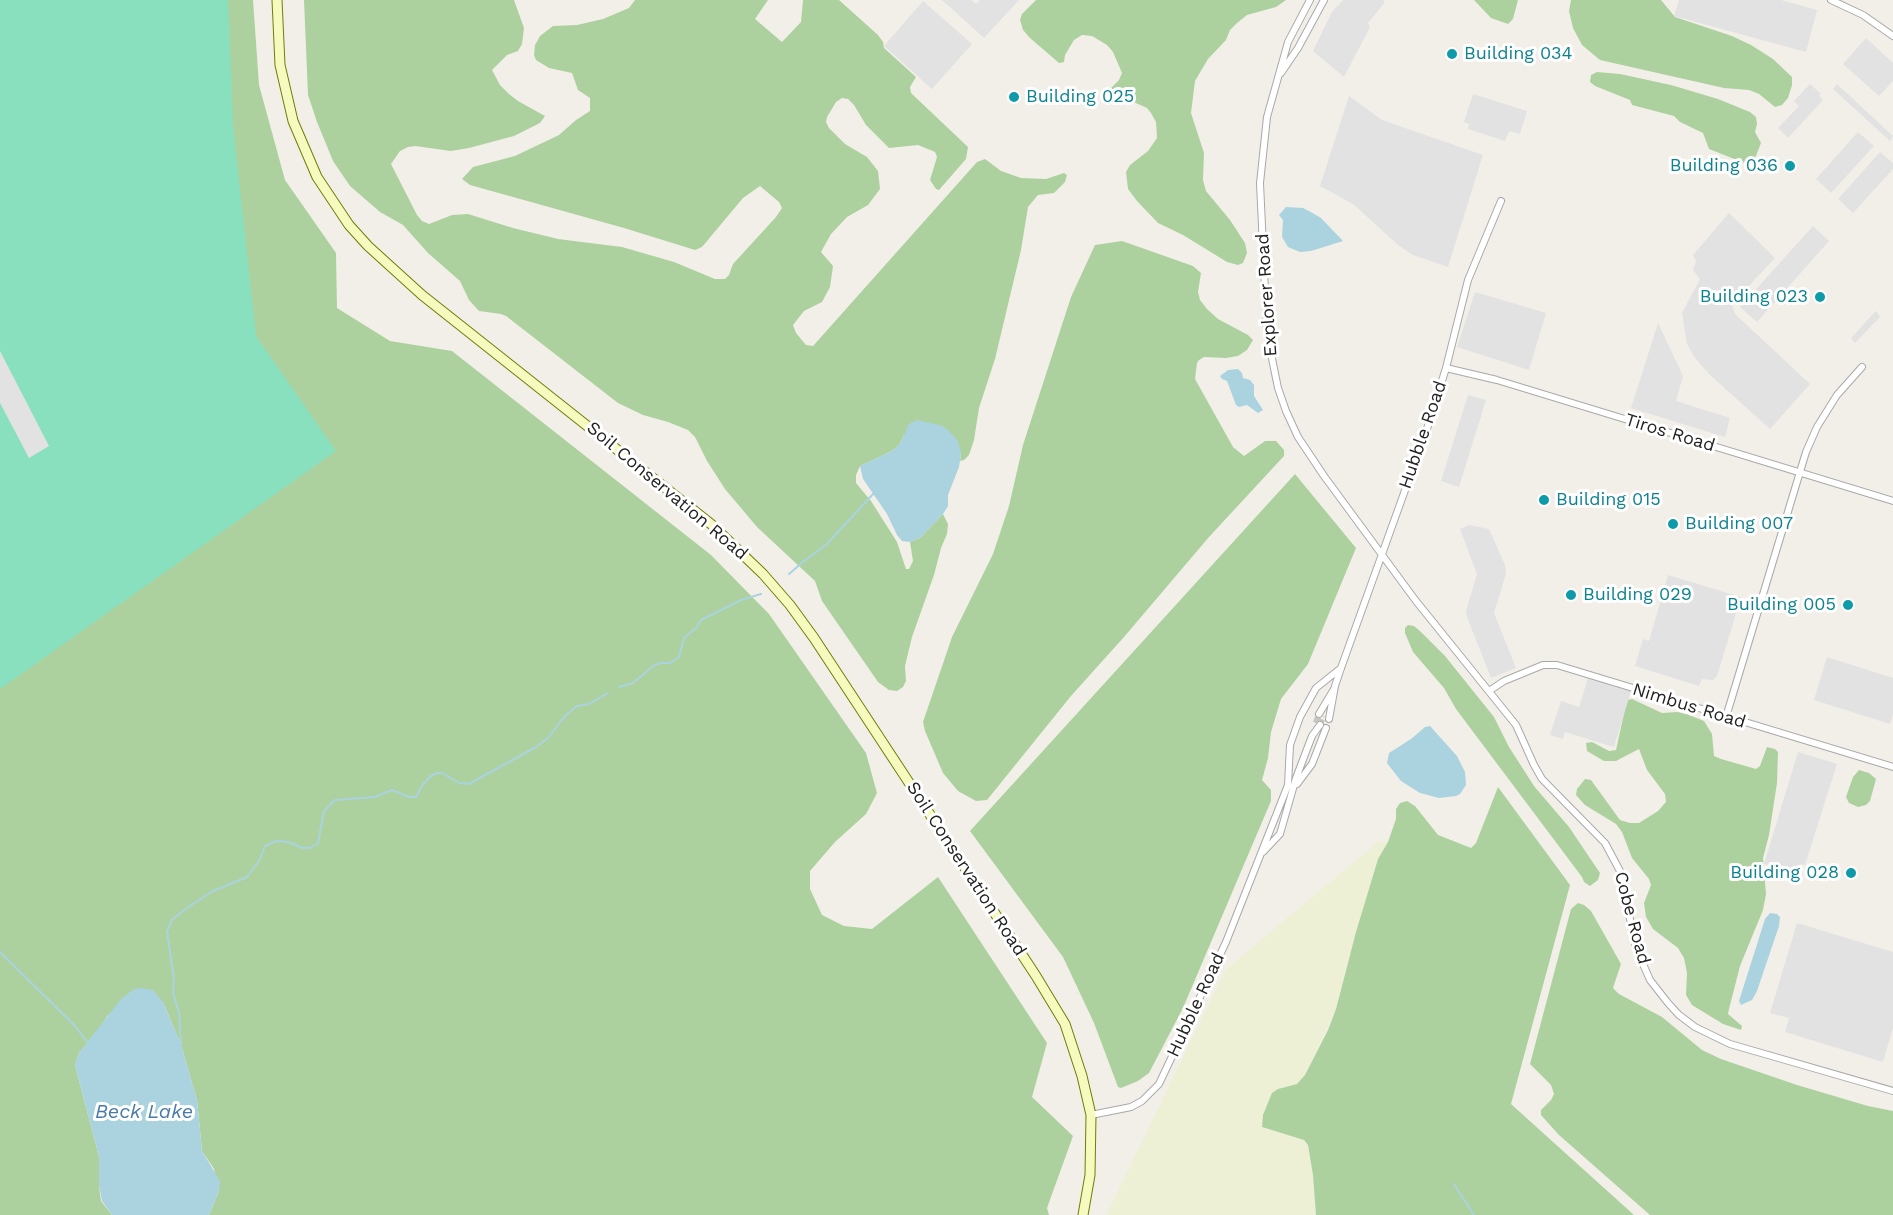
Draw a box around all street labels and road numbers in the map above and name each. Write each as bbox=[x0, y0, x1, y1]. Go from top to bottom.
street label: Explorer Road bbox=[1252, 233, 1282, 357]
street label: Hubble Road bbox=[1394, 378, 1452, 492]
street label: Tiros Road bbox=[1622, 409, 1718, 457]
street label: Soil Conservation Road bbox=[582, 417, 752, 565]
street label: Nimbus Road bbox=[1630, 679, 1748, 733]
street label: Soil Conservation Road bbox=[902, 778, 1030, 960]
street label: Cobe Road bbox=[1609, 869, 1655, 967]
street label: Hubble Road bbox=[1162, 949, 1230, 1061]

